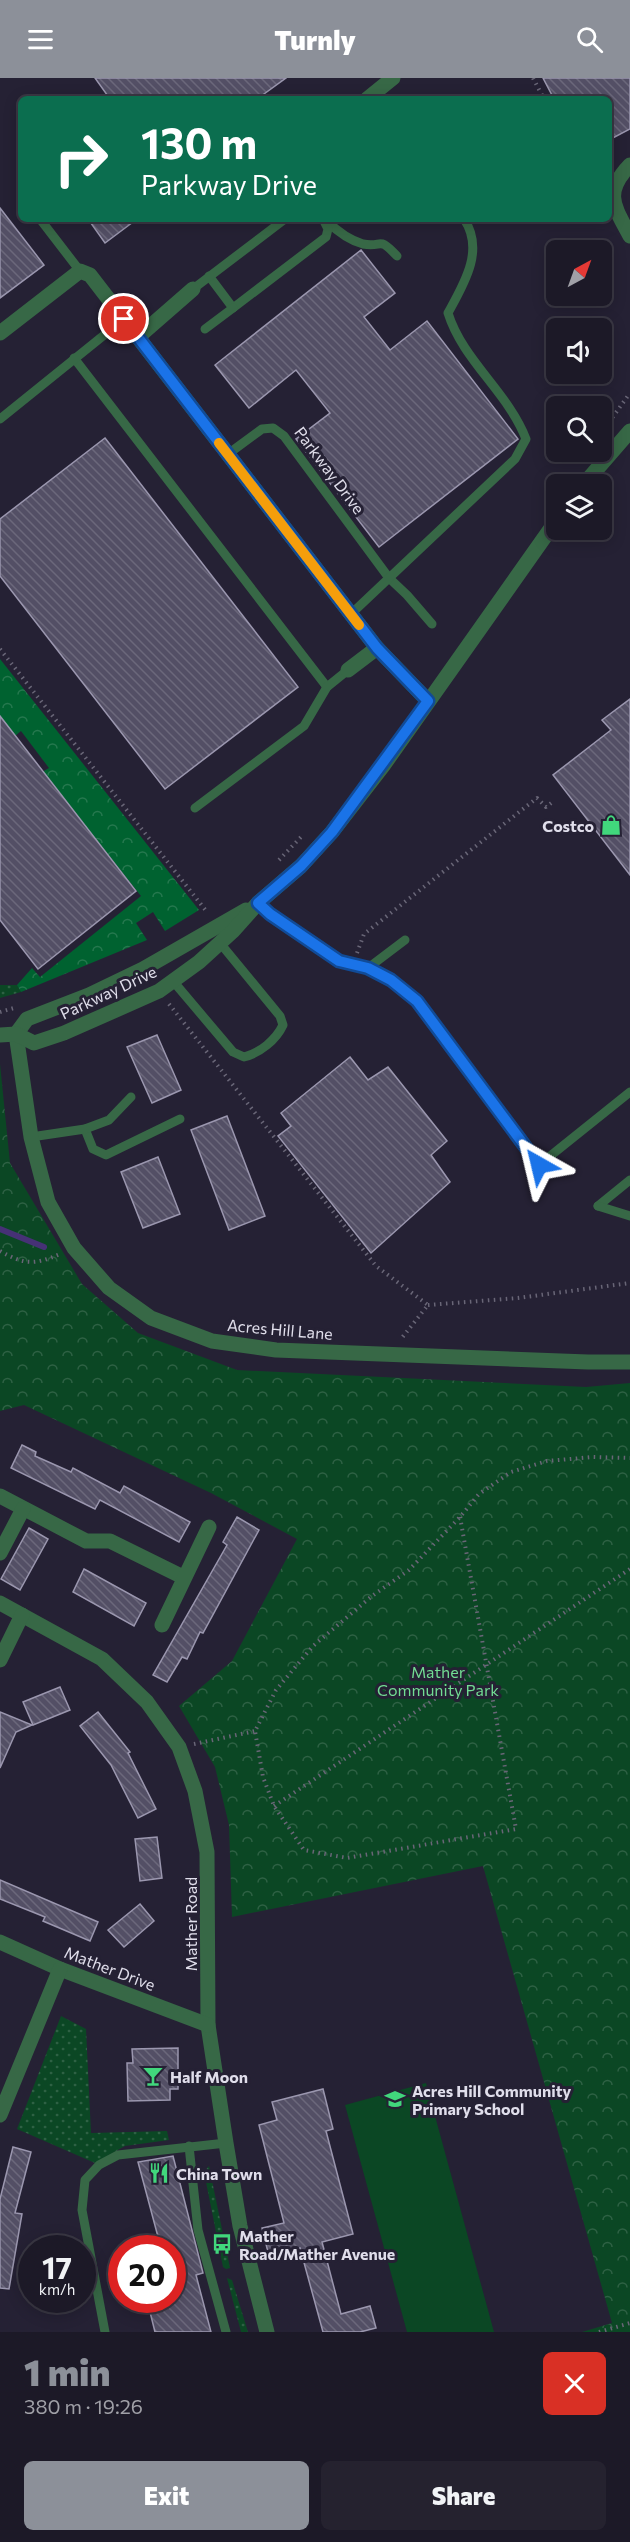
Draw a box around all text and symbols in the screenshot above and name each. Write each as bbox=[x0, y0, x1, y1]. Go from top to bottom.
icon: menu bbox=[24, 23, 57, 56]
text: Turnly bbox=[274, 23, 356, 56]
icon: search bbox=[573, 23, 606, 56]
text: 130 m bbox=[141, 116, 257, 168]
icon: right bbox=[42, 120, 120, 198]
text: Parkway Drive bbox=[141, 168, 317, 201]
north arrow bbox=[546, 240, 612, 306]
map controls bbox=[546, 240, 612, 540]
pin bbox=[98, 293, 149, 344]
icon: arrive bbox=[107, 302, 140, 335]
button: sound bbox=[546, 318, 612, 384]
button: search bbox=[546, 396, 612, 462]
street label: Parkway Drive bbox=[291, 423, 369, 517]
button: layers bbox=[546, 474, 612, 540]
shop icon: Costco bbox=[599, 813, 623, 837]
place label: Costco bbox=[542, 816, 594, 835]
street label: Parkway Drive bbox=[57, 961, 159, 1023]
position arrow bbox=[507, 1133, 571, 1197]
street label: Acres Hill Lane bbox=[226, 1315, 334, 1343]
park label: Mather Community Park bbox=[377, 1662, 499, 1699]
street label: Mather Road bbox=[181, 1877, 200, 1971]
street label: Mather Drive bbox=[62, 1942, 158, 1994]
bar icon: Half Moon bbox=[141, 2064, 165, 2088]
place label: Half Moon bbox=[170, 2067, 248, 2086]
place label: Acres Hill Community Primary School bbox=[412, 2081, 571, 2118]
school or university icon: Acres Hill Community Primary School bbox=[383, 2087, 407, 2111]
restaurant icon: China Town bbox=[147, 2161, 171, 2185]
place label: China Town bbox=[176, 2164, 262, 2183]
place label: Mather Road/Mather Avenue bbox=[239, 2226, 395, 2263]
bus stop icon: Mather Road/Mather Avenue bbox=[210, 2232, 234, 2256]
speed limit sign: 20 bbox=[108, 2235, 186, 2313]
text: 17 bbox=[42, 2248, 72, 2285]
text: km/h bbox=[39, 2280, 75, 2298]
text: 1 min bbox=[24, 2349, 110, 2393]
button: close bbox=[543, 2352, 606, 2415]
text: 380 m · 19:26 bbox=[24, 2394, 143, 2418]
button: Exit bbox=[24, 2461, 309, 2530]
button: Share bbox=[321, 2461, 606, 2530]

